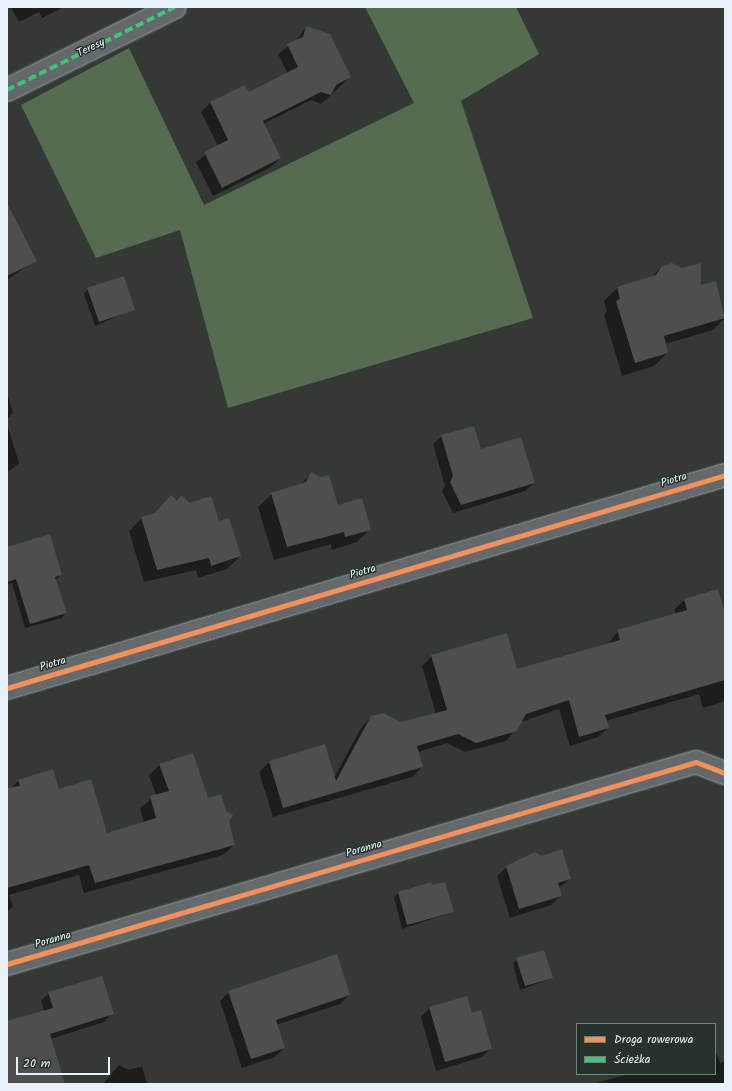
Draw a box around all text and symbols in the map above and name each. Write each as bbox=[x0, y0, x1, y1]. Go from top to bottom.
street label: Teresy bbox=[75, 36, 107, 60]
street label: Piotra bbox=[659, 470, 689, 490]
street label: Piotra bbox=[348, 562, 378, 582]
street label: Piotra bbox=[38, 654, 68, 674]
street label: Poranna bbox=[345, 838, 383, 860]
street label: Poranna bbox=[34, 929, 72, 951]
legend bbox=[576, 1023, 716, 1075]
text: Droga rowerowa bbox=[614, 1030, 693, 1049]
scale bar bbox=[18, 1049, 112, 1075]
text: Ścieżka bbox=[614, 1050, 650, 1069]
text: 20 m bbox=[23, 1054, 50, 1073]

